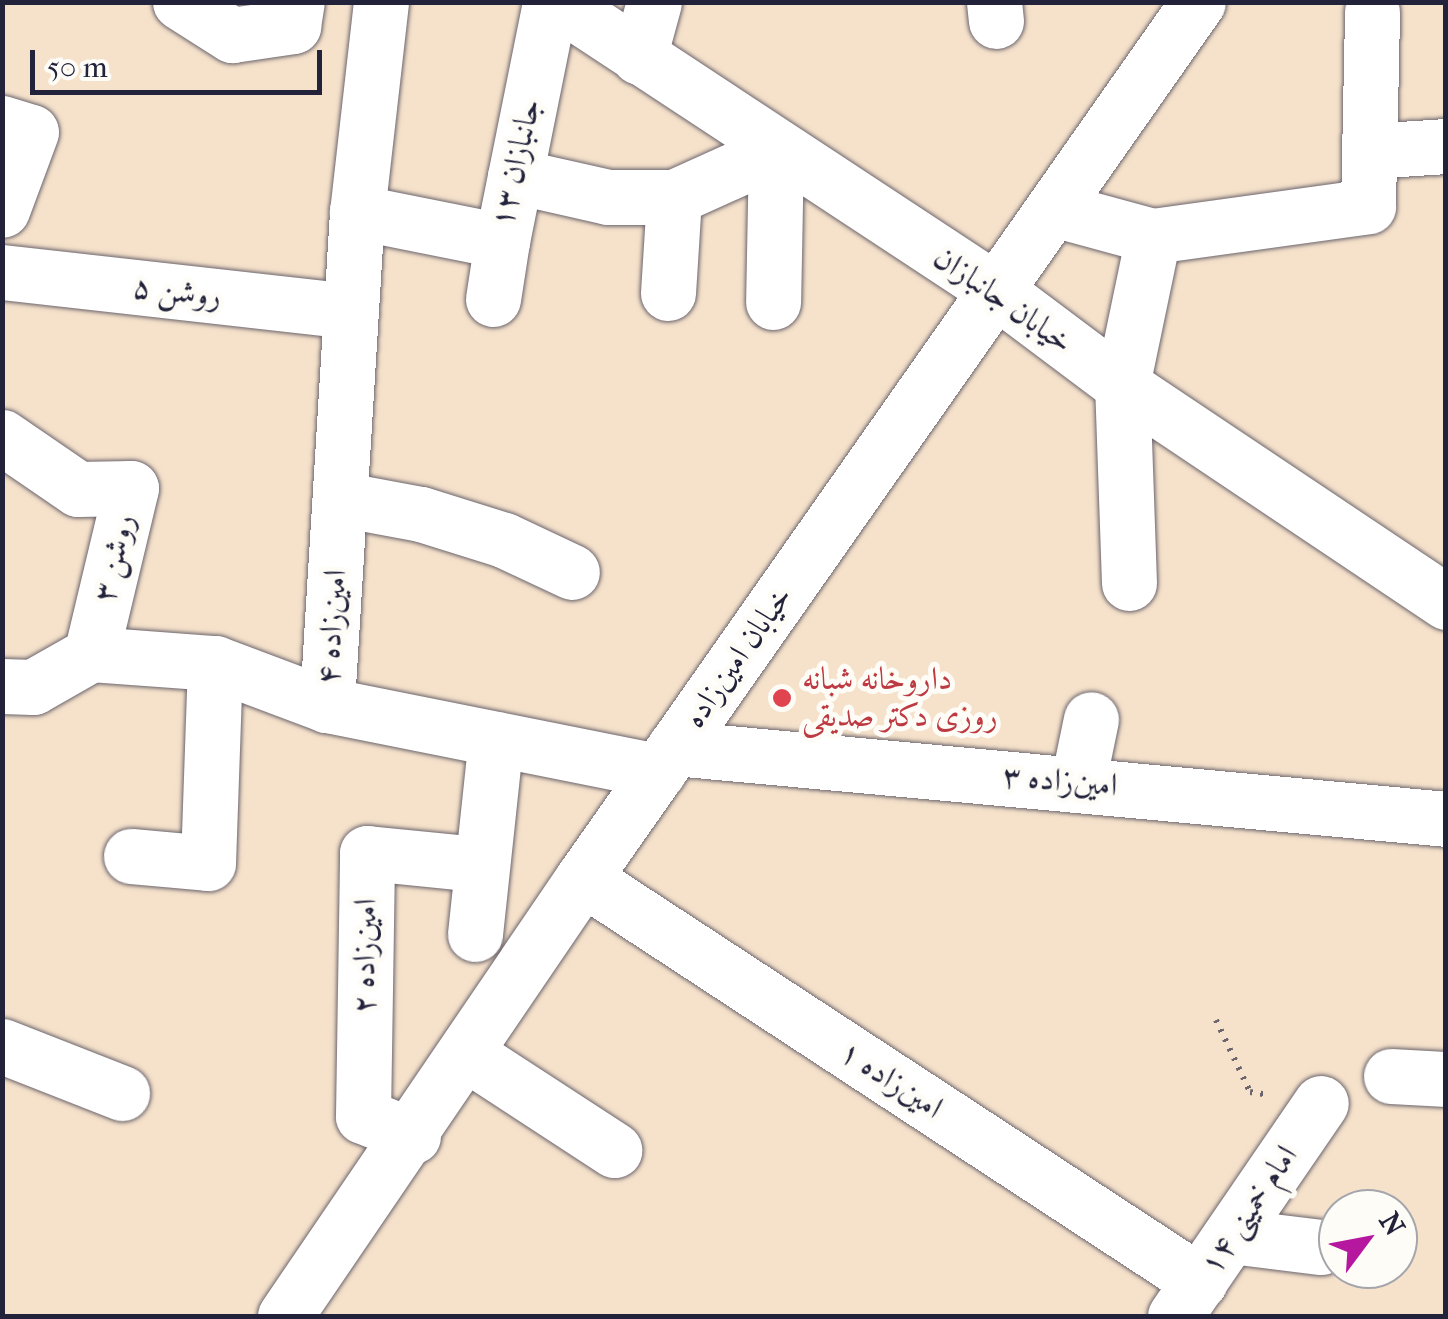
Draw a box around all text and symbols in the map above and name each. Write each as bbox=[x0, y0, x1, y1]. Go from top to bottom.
scale bar bbox=[35, 30, 328, 92]
text: 50 m bbox=[47, 50, 108, 85]
street label: جانبازان ۱۳ bbox=[483, 95, 549, 231]
street label: خیابان جانبازان bbox=[926, 238, 1080, 362]
street label: روشن ۵ bbox=[131, 268, 223, 316]
street label: روشن ۳ bbox=[85, 510, 143, 606]
street label: امین‌زاده ۴ bbox=[309, 568, 355, 686]
street label: خیابان امین‌زاده bbox=[675, 579, 801, 735]
place label: داروخانه شبانه روزی دکتر صدیقی bbox=[802, 661, 998, 736]
marker: داروخانه شبانه روزی دکتر صدیقی bbox=[771, 687, 793, 709]
street label: امین‌زاده ۳ bbox=[1001, 757, 1119, 805]
street label: امین‌زاده ۲ bbox=[345, 898, 385, 1014]
street label: امین‌زاده ۱ bbox=[832, 1033, 950, 1127]
street label: امام خمینی ۱۴ bbox=[1192, 1138, 1306, 1282]
north arrow bbox=[1318, 1189, 1418, 1289]
text: N bbox=[1373, 1206, 1412, 1242]

